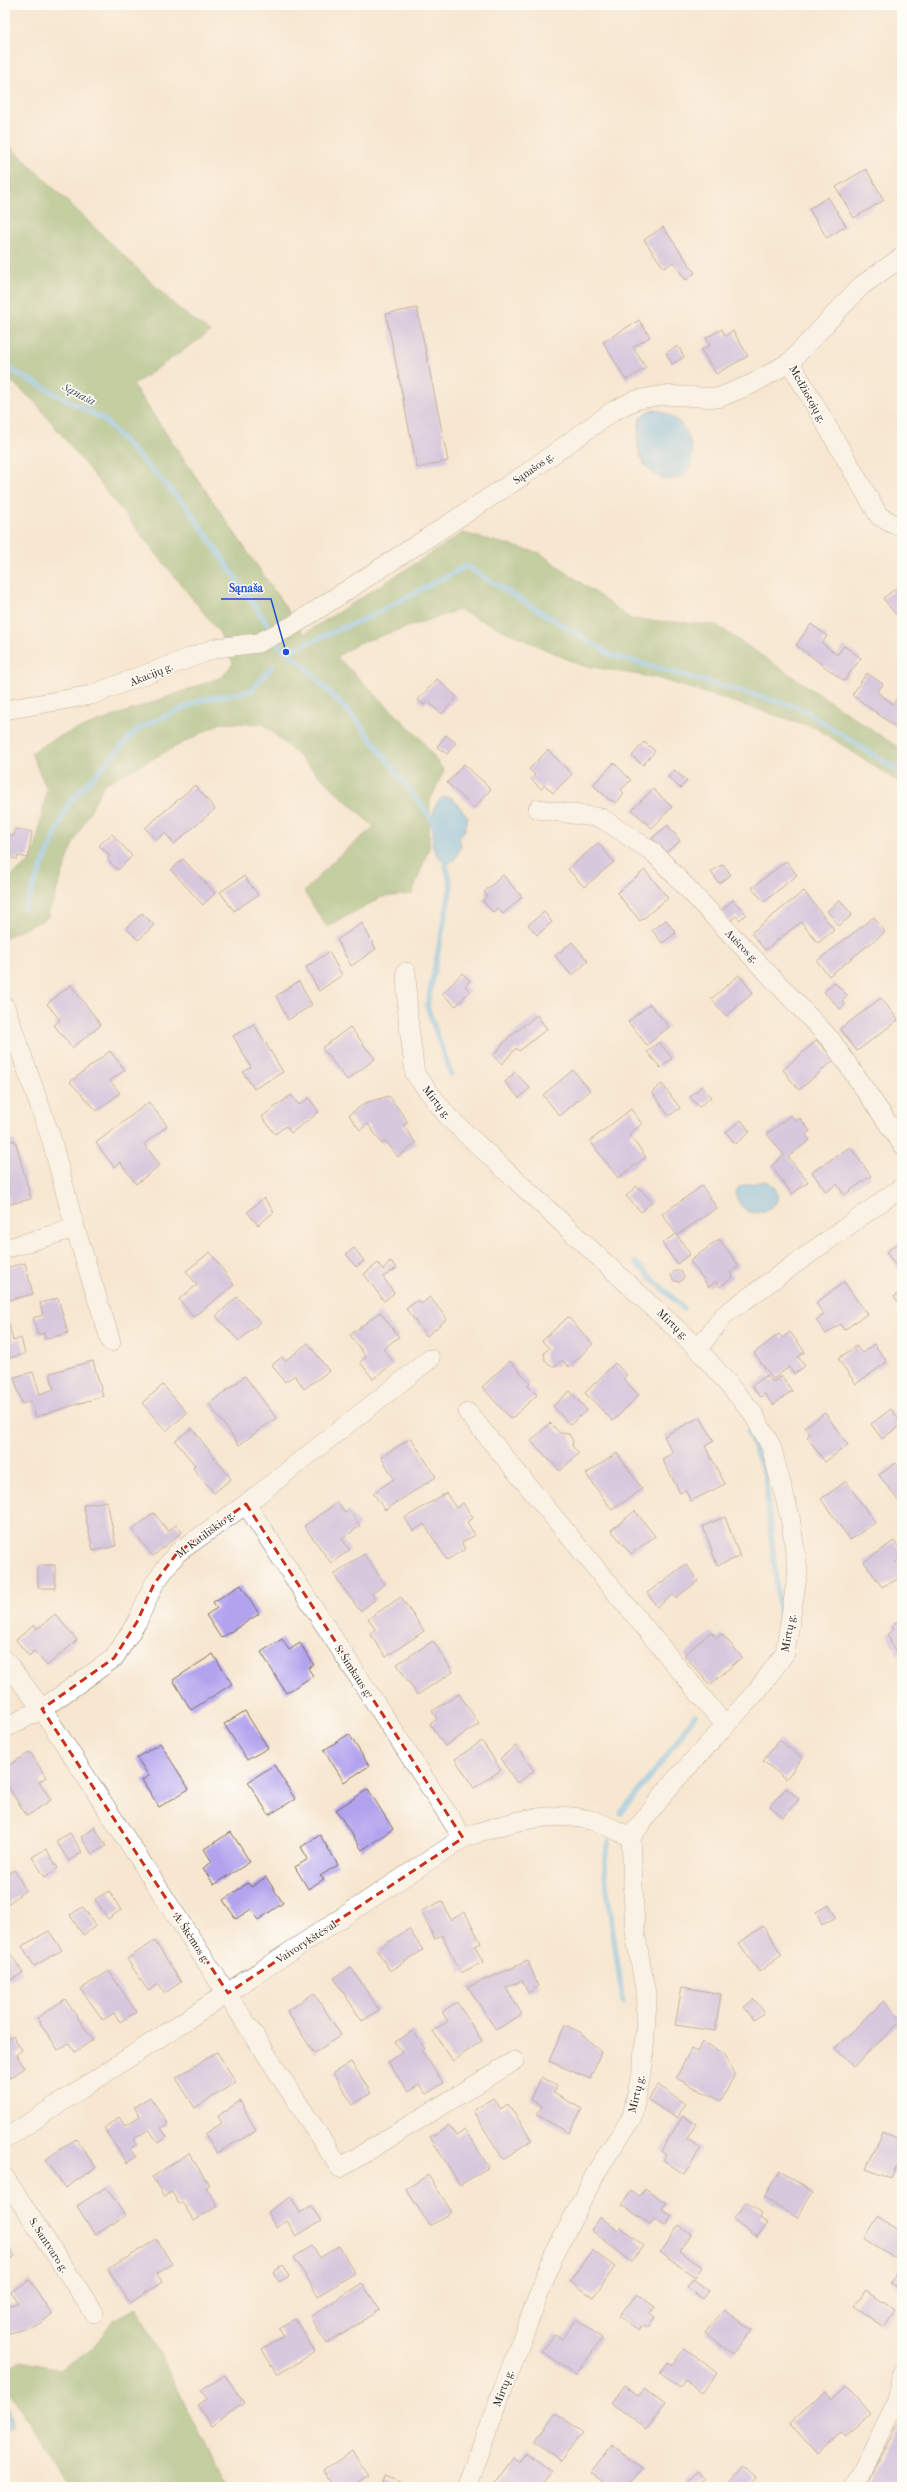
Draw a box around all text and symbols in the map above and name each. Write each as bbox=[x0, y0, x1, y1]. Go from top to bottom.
street label: Medžiotojų g. bbox=[786, 363, 829, 425]
water label: Sąnaša bbox=[59, 379, 98, 408]
street label: Sąnašos g. bbox=[511, 450, 556, 487]
callout: Sąnaša bbox=[221, 575, 271, 599]
text: Sąnaša bbox=[229, 581, 264, 596]
street label: Akacijų g. bbox=[127, 660, 175, 689]
street label: Aušros g. bbox=[722, 926, 761, 966]
street label: Mirtų g. bbox=[420, 1083, 454, 1122]
street label: Mirtų g. bbox=[654, 1306, 691, 1342]
street label: M. Katiliškio g. bbox=[173, 1508, 237, 1561]
street label: Mirtų g. bbox=[778, 1613, 799, 1653]
street label: S. Šimkaus g. bbox=[332, 1643, 375, 1700]
street label: A. Škėmos g. bbox=[170, 1910, 213, 1966]
street label: Vaivorykštės al. bbox=[273, 1916, 341, 1967]
street label: Mirtų g. bbox=[626, 2074, 647, 2114]
street label: S. Santvaro g. bbox=[26, 2216, 71, 2275]
street label: Mirtų g. bbox=[490, 2368, 516, 2409]

